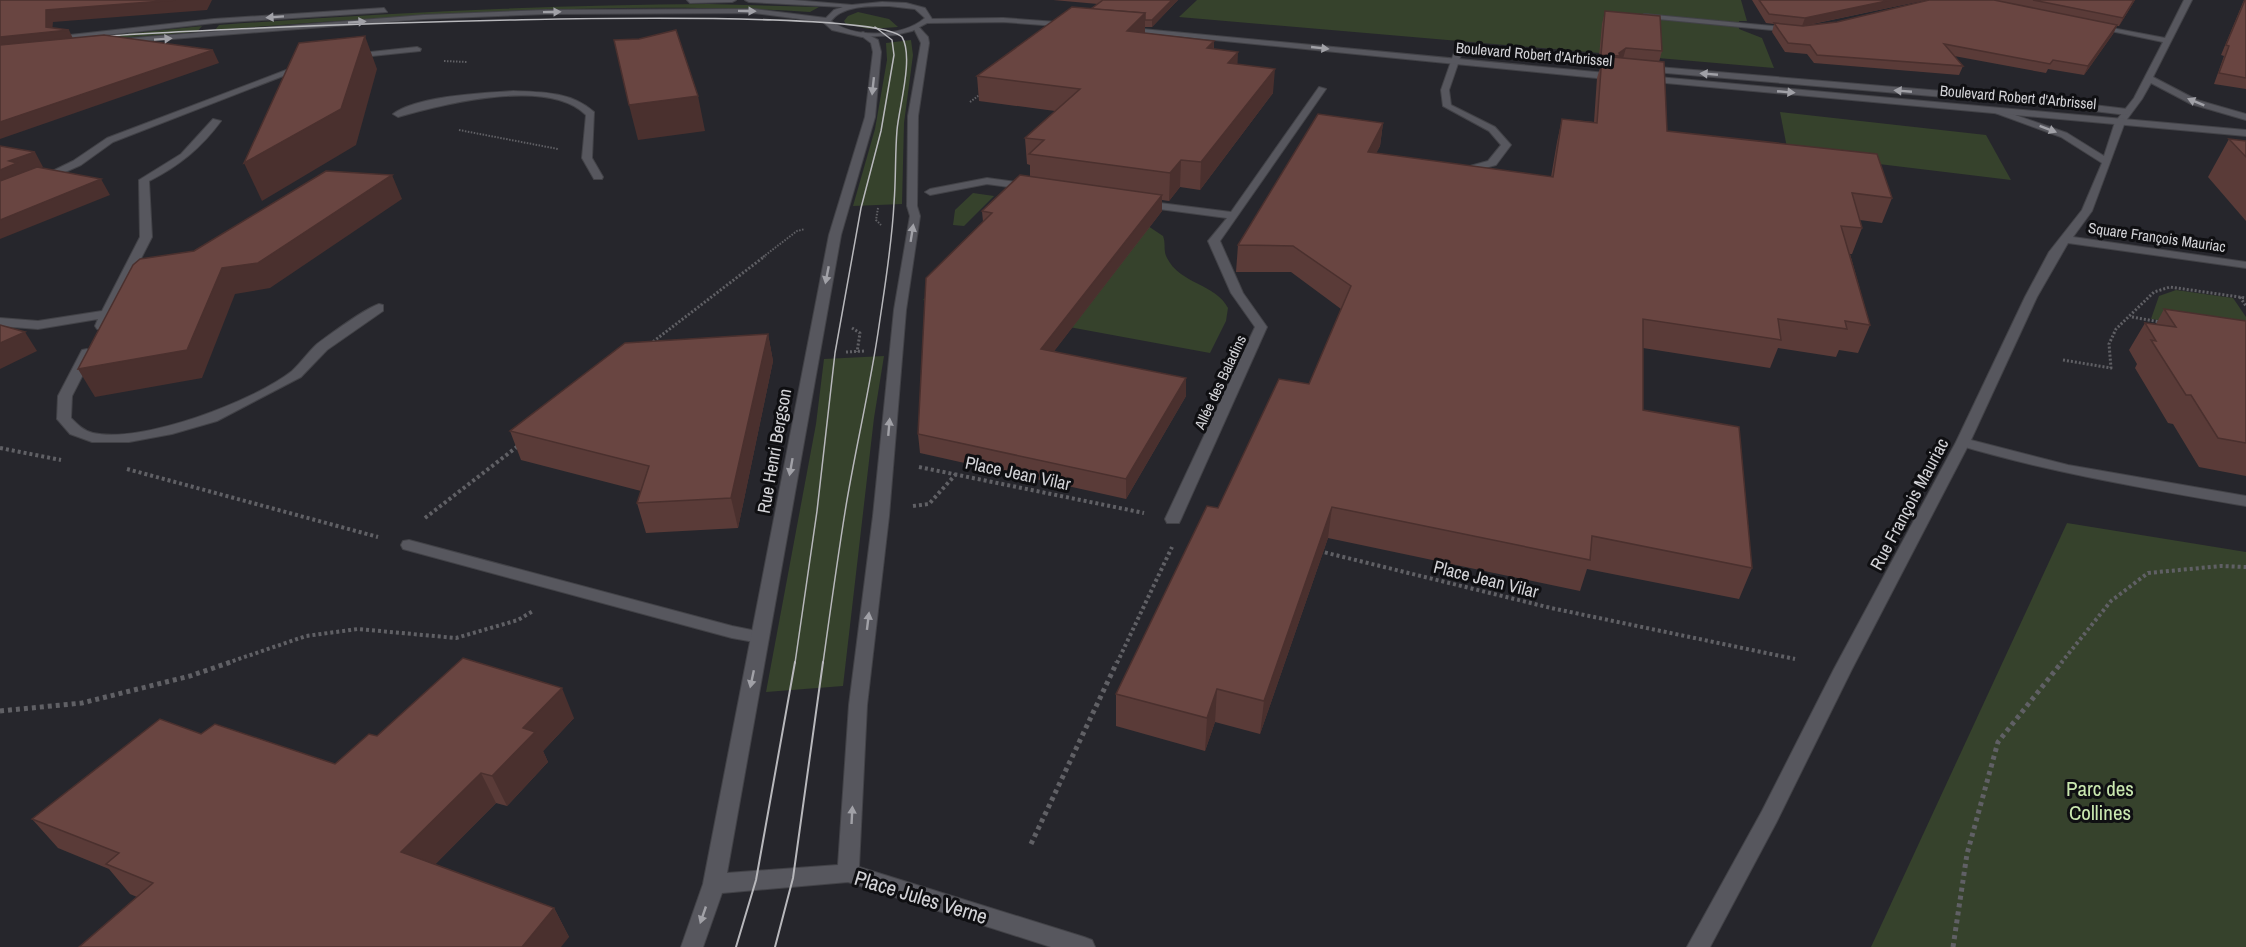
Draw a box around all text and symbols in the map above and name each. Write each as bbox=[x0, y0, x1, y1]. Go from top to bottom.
one-way arrow bbox=[542, 7, 561, 17]
one-way arrow bbox=[737, 7, 756, 16]
one-way arrow bbox=[265, 12, 284, 22]
one-way arrow bbox=[347, 17, 366, 27]
one-way arrow bbox=[153, 34, 172, 43]
street label: Boulevard Robert d'Arbrissel bbox=[1455, 37, 1613, 71]
one-way arrow bbox=[1310, 43, 1329, 53]
one-way arrow bbox=[1699, 69, 1718, 79]
one-way arrow bbox=[868, 77, 878, 96]
street label: Boulevard Robert d'Arbrissel bbox=[1939, 80, 2097, 114]
one-way arrow bbox=[1894, 86, 1913, 96]
one-way arrow bbox=[1776, 87, 1795, 97]
one-way arrow bbox=[2186, 97, 2204, 107]
one-way arrow bbox=[2039, 125, 2057, 134]
street label: Square François Mauriac bbox=[2087, 217, 2227, 257]
one-way arrow bbox=[907, 224, 916, 243]
one-way arrow bbox=[822, 266, 831, 285]
street label: Allée des Baladins bbox=[1189, 331, 1251, 434]
street label: Rue Henri Bergson bbox=[751, 387, 797, 515]
one-way arrow bbox=[884, 417, 894, 436]
street label: Rue François Mauriac bbox=[1864, 434, 1954, 574]
street label: Place Jean Vilar bbox=[963, 450, 1073, 496]
one-way arrow bbox=[786, 458, 795, 477]
street label: Place Jean Vilar bbox=[1431, 554, 1541, 604]
one-way arrow bbox=[863, 611, 873, 630]
one-way arrow bbox=[746, 670, 756, 689]
park label: Parc des Collines bbox=[2066, 774, 2134, 827]
one-way arrow bbox=[847, 806, 856, 825]
street label: Place Jules Verne bbox=[851, 863, 991, 931]
one-way arrow bbox=[697, 906, 707, 924]

